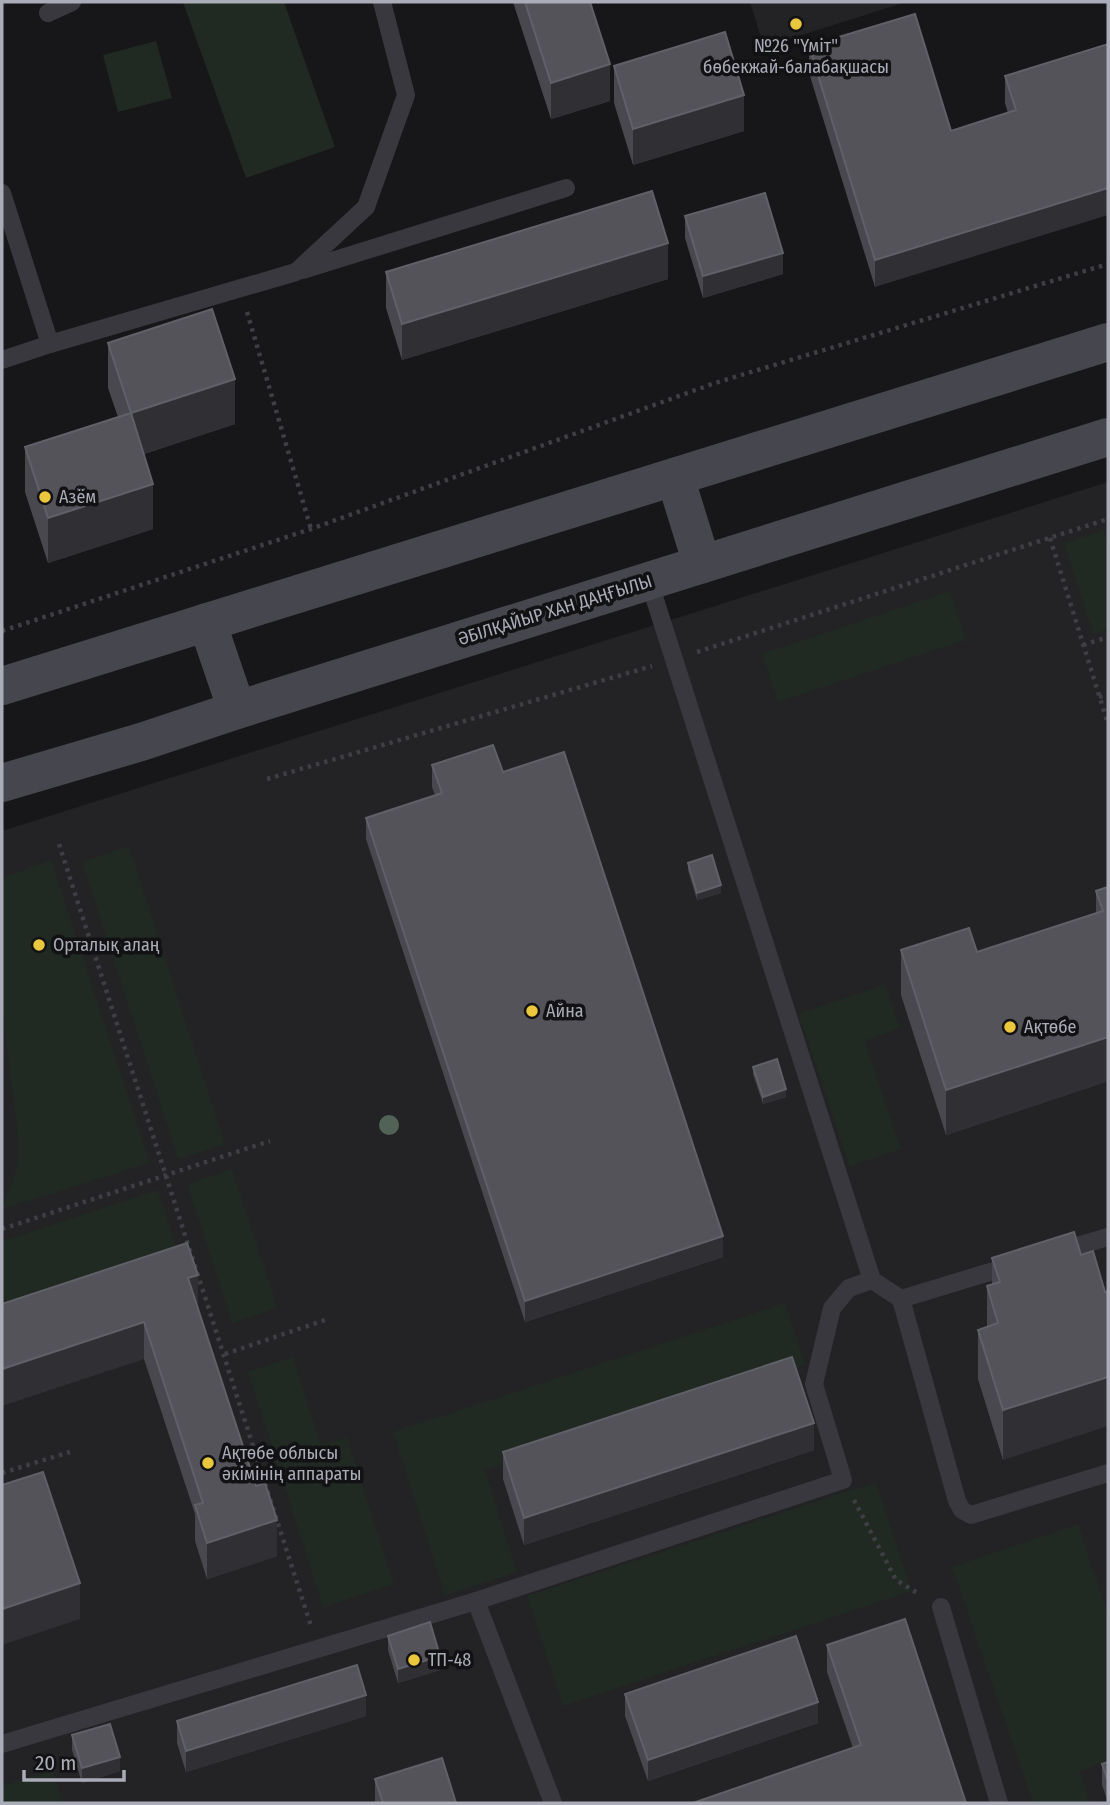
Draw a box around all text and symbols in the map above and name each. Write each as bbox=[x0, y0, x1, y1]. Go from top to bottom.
marker: №26 "Үміт" бөбекжай-балабақшасы bbox=[788, 16, 804, 32]
place label: №26 "Үміт" бөбекжай-балабақшасы bbox=[703, 35, 889, 78]
place label: Азём bbox=[59, 486, 96, 508]
marker: Азём bbox=[37, 489, 53, 505]
street label: ӘБІЛҚАЙЫР ХАН ДАҢҒЫЛЫ bbox=[455, 570, 655, 650]
place label: Орталық алаң bbox=[53, 934, 160, 956]
marker: Орталық алаң bbox=[31, 937, 47, 953]
place label: Айна bbox=[546, 1000, 584, 1022]
marker: Айна bbox=[524, 1003, 540, 1019]
place label: Ақтөбе bbox=[1024, 1016, 1077, 1038]
marker: Ақтөбе bbox=[1002, 1019, 1018, 1035]
place label: Ақтөбе облысы әкімінің аппараты bbox=[222, 1442, 361, 1485]
marker: Ақтөбе облысы әкімінің аппараты bbox=[200, 1455, 216, 1471]
place label: ТП-48 bbox=[428, 1649, 471, 1671]
marker: ТП-48 bbox=[406, 1652, 422, 1668]
scale bar bbox=[24, 1738, 124, 1782]
text: 20 m bbox=[35, 1750, 76, 1776]

